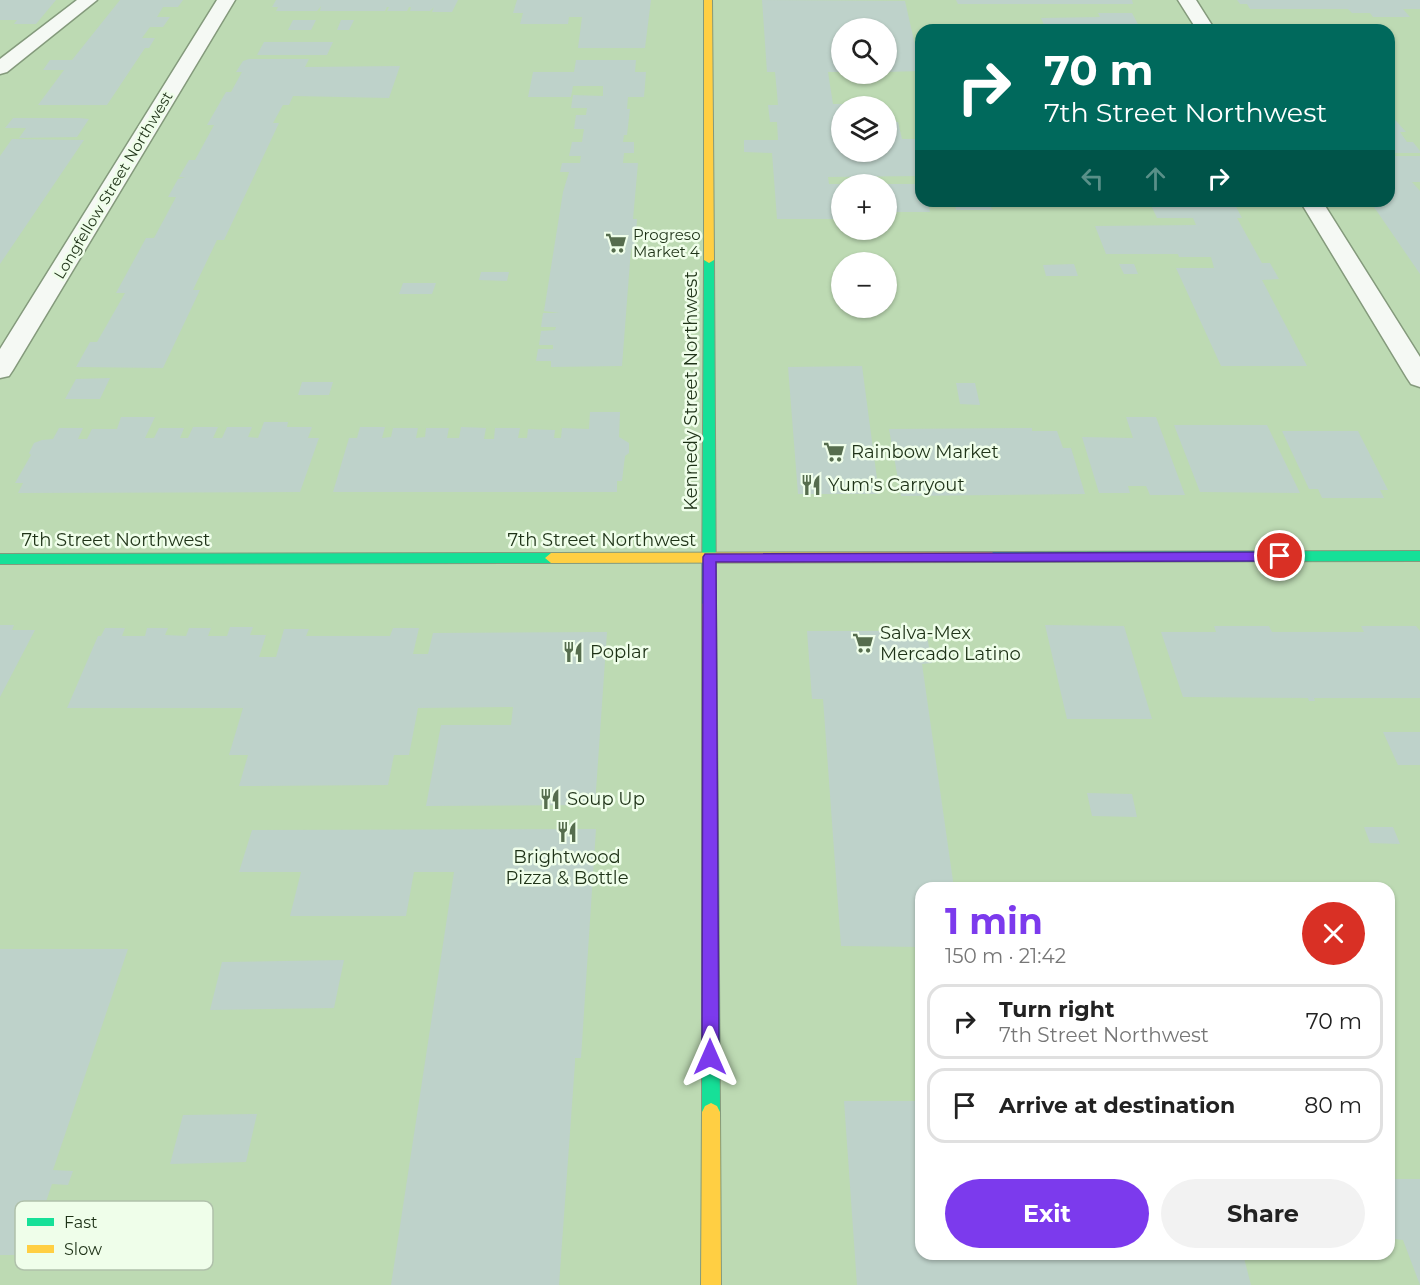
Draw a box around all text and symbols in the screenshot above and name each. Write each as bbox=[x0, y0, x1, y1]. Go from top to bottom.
map controls bbox=[831, 18, 897, 318]
button: search bbox=[831, 18, 897, 84]
text: 70 m bbox=[1044, 44, 1154, 96]
icon: right bbox=[945, 48, 1023, 126]
street label: Longfellow Street Northwest bbox=[49, 88, 177, 282]
button: layers bbox=[831, 96, 897, 162]
text: 7th Street Northwest bbox=[1044, 96, 1327, 129]
icon: left bbox=[1076, 162, 1109, 195]
icon: ahead bbox=[1139, 162, 1172, 195]
icon: right bbox=[1202, 162, 1235, 195]
button: + bbox=[831, 174, 897, 240]
place label: Progreso Market 4 bbox=[633, 225, 701, 261]
supermarket icon: Progreso Market 4 bbox=[604, 231, 628, 255]
button: − bbox=[831, 252, 897, 318]
street label: Kennedy Street Northwest bbox=[680, 271, 702, 511]
supermarket icon: Rainbow Market bbox=[822, 440, 846, 464]
place label: Rainbow Market bbox=[851, 441, 999, 463]
restaurant icon: Yum's Carryout bbox=[799, 473, 823, 497]
place label: Yum's Carryout bbox=[828, 474, 965, 496]
street label: 7th Street Northwest bbox=[22, 529, 210, 551]
street label: 7th Street Northwest bbox=[508, 529, 696, 551]
pin bbox=[1254, 530, 1305, 581]
icon: arrive bbox=[1263, 539, 1296, 572]
place label: Salva-Mex Mercado Latino bbox=[880, 622, 1021, 665]
supermarket icon: Salva-Mex Mercado Latino bbox=[851, 631, 875, 655]
restaurant icon: Poplar bbox=[561, 640, 585, 664]
place label: Poplar bbox=[590, 641, 649, 663]
restaurant icon: Soup Up bbox=[538, 787, 562, 811]
place label: Soup Up bbox=[567, 788, 645, 810]
restaurant icon: Brightwood Pizza & Bottle bbox=[555, 820, 579, 844]
place label: Brightwood Pizza & Bottle bbox=[505, 846, 629, 889]
text: 1 min bbox=[945, 899, 1043, 943]
button: close bbox=[1302, 902, 1365, 965]
text: 150 m · 21:42 bbox=[945, 944, 1066, 968]
text: Turn right bbox=[999, 996, 1114, 1023]
icon: right bbox=[948, 1005, 981, 1038]
text: 70 m bbox=[1306, 1008, 1362, 1035]
text: 7th Street Northwest bbox=[999, 1023, 1209, 1047]
position arrow bbox=[678, 1025, 742, 1089]
icon: arrive bbox=[948, 1089, 981, 1122]
text: Arrive at destination bbox=[999, 1092, 1235, 1119]
text: 80 m bbox=[1304, 1092, 1362, 1119]
button: Exit bbox=[945, 1179, 1149, 1248]
button: Share bbox=[1161, 1179, 1365, 1248]
legend bbox=[15, 1201, 213, 1270]
text: Fast bbox=[64, 1213, 98, 1232]
text: Slow bbox=[64, 1240, 102, 1259]

